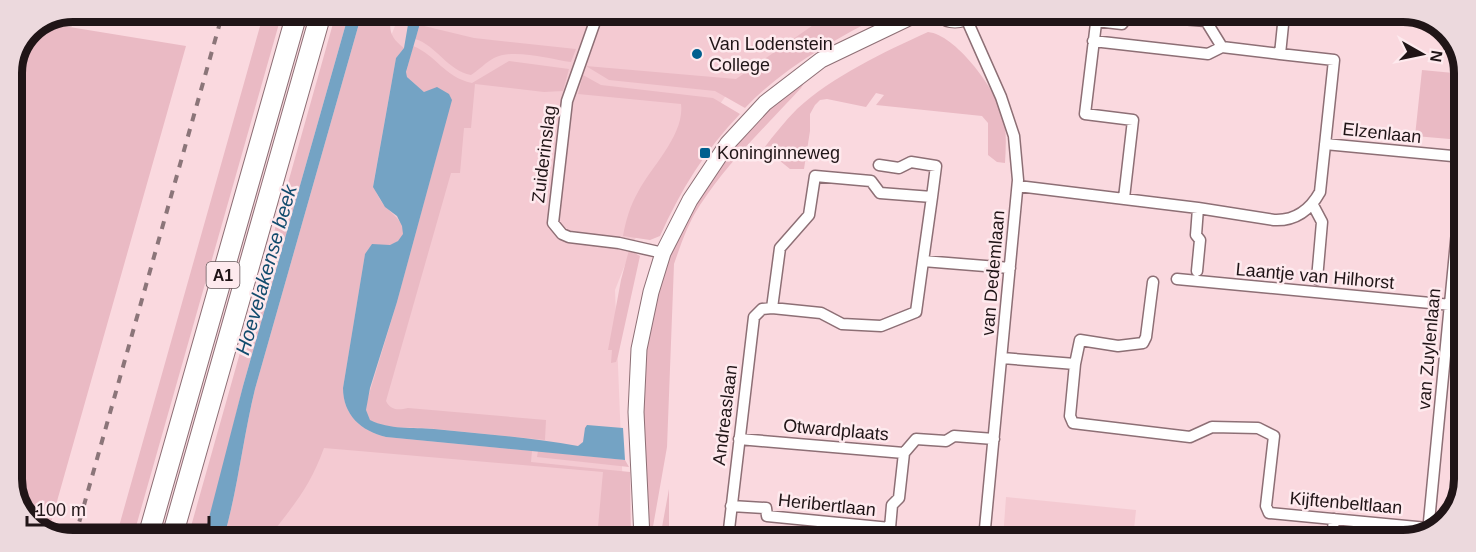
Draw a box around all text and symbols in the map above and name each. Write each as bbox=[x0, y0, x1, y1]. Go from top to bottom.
north arrow bbox=[1392, 24, 1452, 84]
place label: Van Lodenstein College bbox=[709, 34, 833, 75]
marker: Van Lodenstein College bbox=[690, 47, 704, 61]
text: N bbox=[1427, 49, 1446, 63]
street label: Zuiderinslag bbox=[528, 104, 560, 204]
street label: Elzenlaan bbox=[1342, 119, 1422, 147]
place label: Koninginneweg bbox=[717, 143, 840, 163]
marker: Koninginneweg bbox=[698, 146, 712, 160]
water label: Hoevelakense beek bbox=[231, 182, 301, 357]
street label: van Dedemlaan bbox=[978, 209, 1008, 337]
street label: Laantje van Hilhorst bbox=[1235, 259, 1395, 293]
road number: A1 bbox=[206, 262, 240, 288]
street label: van Zuylenlaan bbox=[1414, 287, 1444, 411]
street label: Andreaslaan bbox=[709, 364, 741, 466]
street label: Otwardplaats bbox=[782, 415, 890, 445]
street label: Kijftenbeltlaan bbox=[1289, 488, 1403, 518]
scale bar bbox=[27, 489, 208, 527]
street label: Heribertlaan bbox=[777, 490, 877, 520]
text: 100 m bbox=[36, 500, 86, 520]

